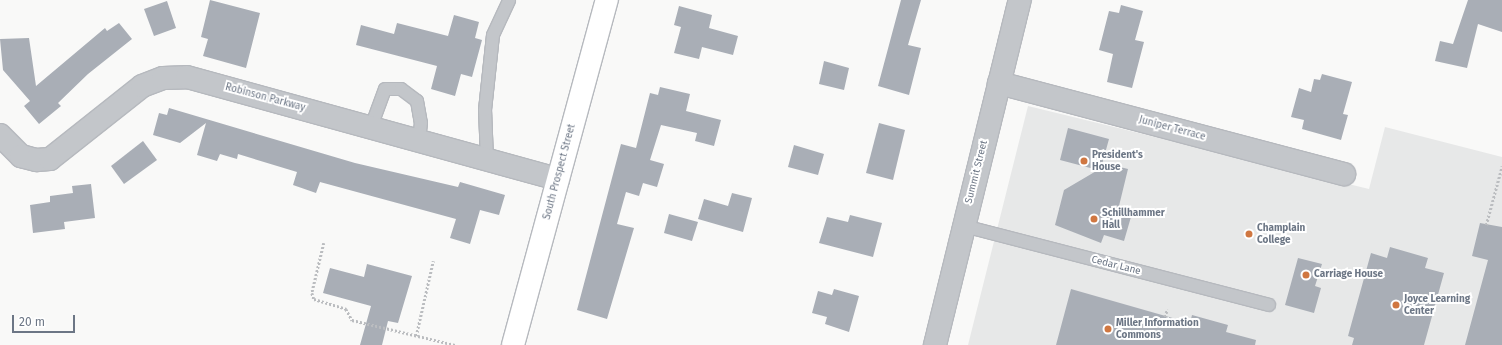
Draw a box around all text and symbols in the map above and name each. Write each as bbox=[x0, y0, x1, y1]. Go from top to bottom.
street label: Robinson Parkway bbox=[224, 82, 306, 114]
street label: Juniper Terrace bbox=[1137, 114, 1207, 144]
street label: South Prospect Street bbox=[541, 123, 579, 221]
street label: Summit Street bbox=[963, 139, 991, 205]
place label: President's House bbox=[1092, 149, 1143, 172]
marker: President's House bbox=[1079, 156, 1089, 166]
place label: Schillhammer Hall bbox=[1102, 207, 1165, 230]
marker: Schillhammer Hall bbox=[1089, 214, 1099, 224]
place label: Champlain College bbox=[1257, 222, 1305, 246]
marker: Champlain College bbox=[1244, 229, 1254, 239]
street label: Cedar Lane bbox=[1090, 254, 1142, 278]
place label: Carriage House bbox=[1314, 269, 1383, 281]
marker: Carriage House bbox=[1301, 270, 1311, 280]
place label: Joyce Learning Center bbox=[1404, 293, 1470, 316]
marker: Joyce Learning Center bbox=[1391, 300, 1401, 310]
scale bar bbox=[14, 307, 77, 333]
text: 20 m bbox=[19, 315, 45, 329]
place label: Miller Information Commons bbox=[1116, 317, 1199, 340]
marker: Miller Information Commons bbox=[1103, 324, 1113, 334]

